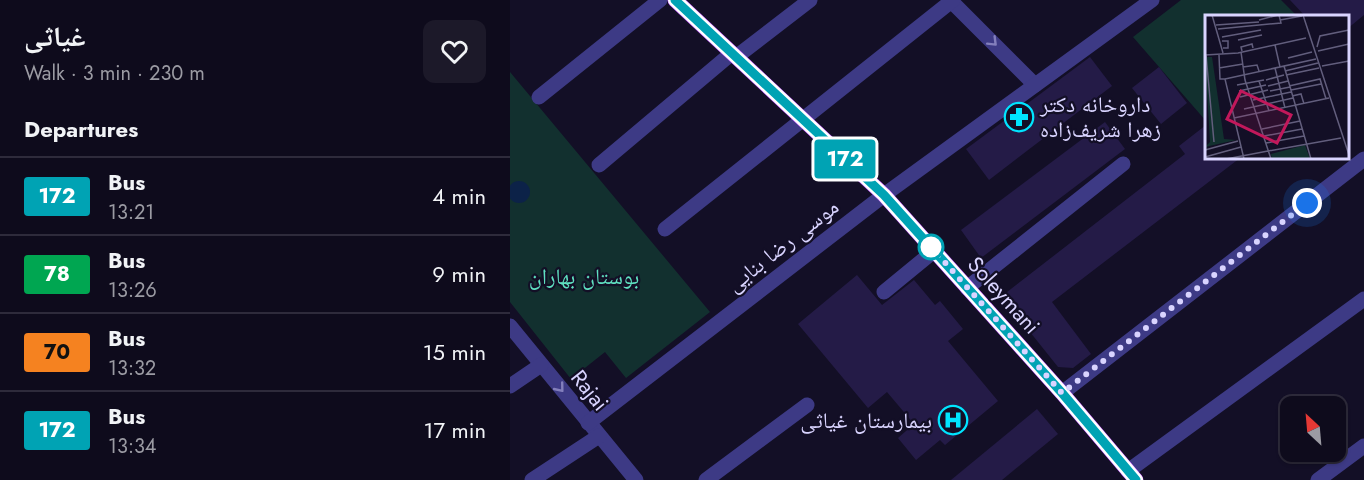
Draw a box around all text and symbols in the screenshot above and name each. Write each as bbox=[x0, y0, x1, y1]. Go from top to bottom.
inset map bbox=[1205, 15, 1349, 159]
text: غیاثی bbox=[24, 16, 86, 57]
button: heart bbox=[423, 20, 486, 83]
one-way arrow bbox=[986, 36, 997, 46]
text: Walk · 3 min · 230 m bbox=[24, 59, 205, 88]
place label: داروخانه دکتر زهرا شریف‌زاده bbox=[1039, 88, 1161, 145]
pharmacy icon: داروخانه دکتر زهرا شریف‌زاده bbox=[1003, 101, 1035, 133]
text: Departures bbox=[24, 113, 138, 145]
line badge: 172 bbox=[810, 140, 880, 178]
text: 172 bbox=[826, 144, 864, 174]
text: Bus bbox=[108, 166, 145, 198]
text: 4 min bbox=[432, 180, 486, 212]
text: 172 bbox=[38, 181, 76, 211]
your location bbox=[1292, 188, 1322, 218]
street label: موسی رضا بنایی bbox=[719, 191, 845, 299]
text: 13:21 bbox=[108, 198, 154, 227]
unlabelled marker bbox=[918, 234, 944, 260]
text: Bus bbox=[108, 244, 145, 276]
street label: Soleymani bbox=[960, 249, 1048, 341]
text: 9 min bbox=[432, 258, 486, 290]
text: 78 bbox=[44, 259, 70, 289]
park label: بوستان بهاران bbox=[529, 260, 639, 292]
text: 13:26 bbox=[108, 276, 157, 305]
text: Bus bbox=[108, 322, 145, 354]
text: 15 min bbox=[423, 336, 486, 368]
text: 70 bbox=[44, 337, 70, 367]
text: 13:32 bbox=[108, 354, 156, 383]
street label: Rajai bbox=[563, 363, 617, 417]
one-way arrow bbox=[552, 381, 563, 392]
north arrow bbox=[1280, 396, 1346, 462]
map controls bbox=[1280, 396, 1346, 462]
text: Bus bbox=[108, 400, 145, 432]
place label: بیمارستان غیاثی bbox=[800, 404, 932, 436]
hospital icon: بیمارستان غیاثی bbox=[937, 404, 969, 436]
text: 17 min bbox=[424, 414, 486, 446]
text: 172 bbox=[38, 415, 76, 445]
text: 13:34 bbox=[108, 432, 157, 461]

